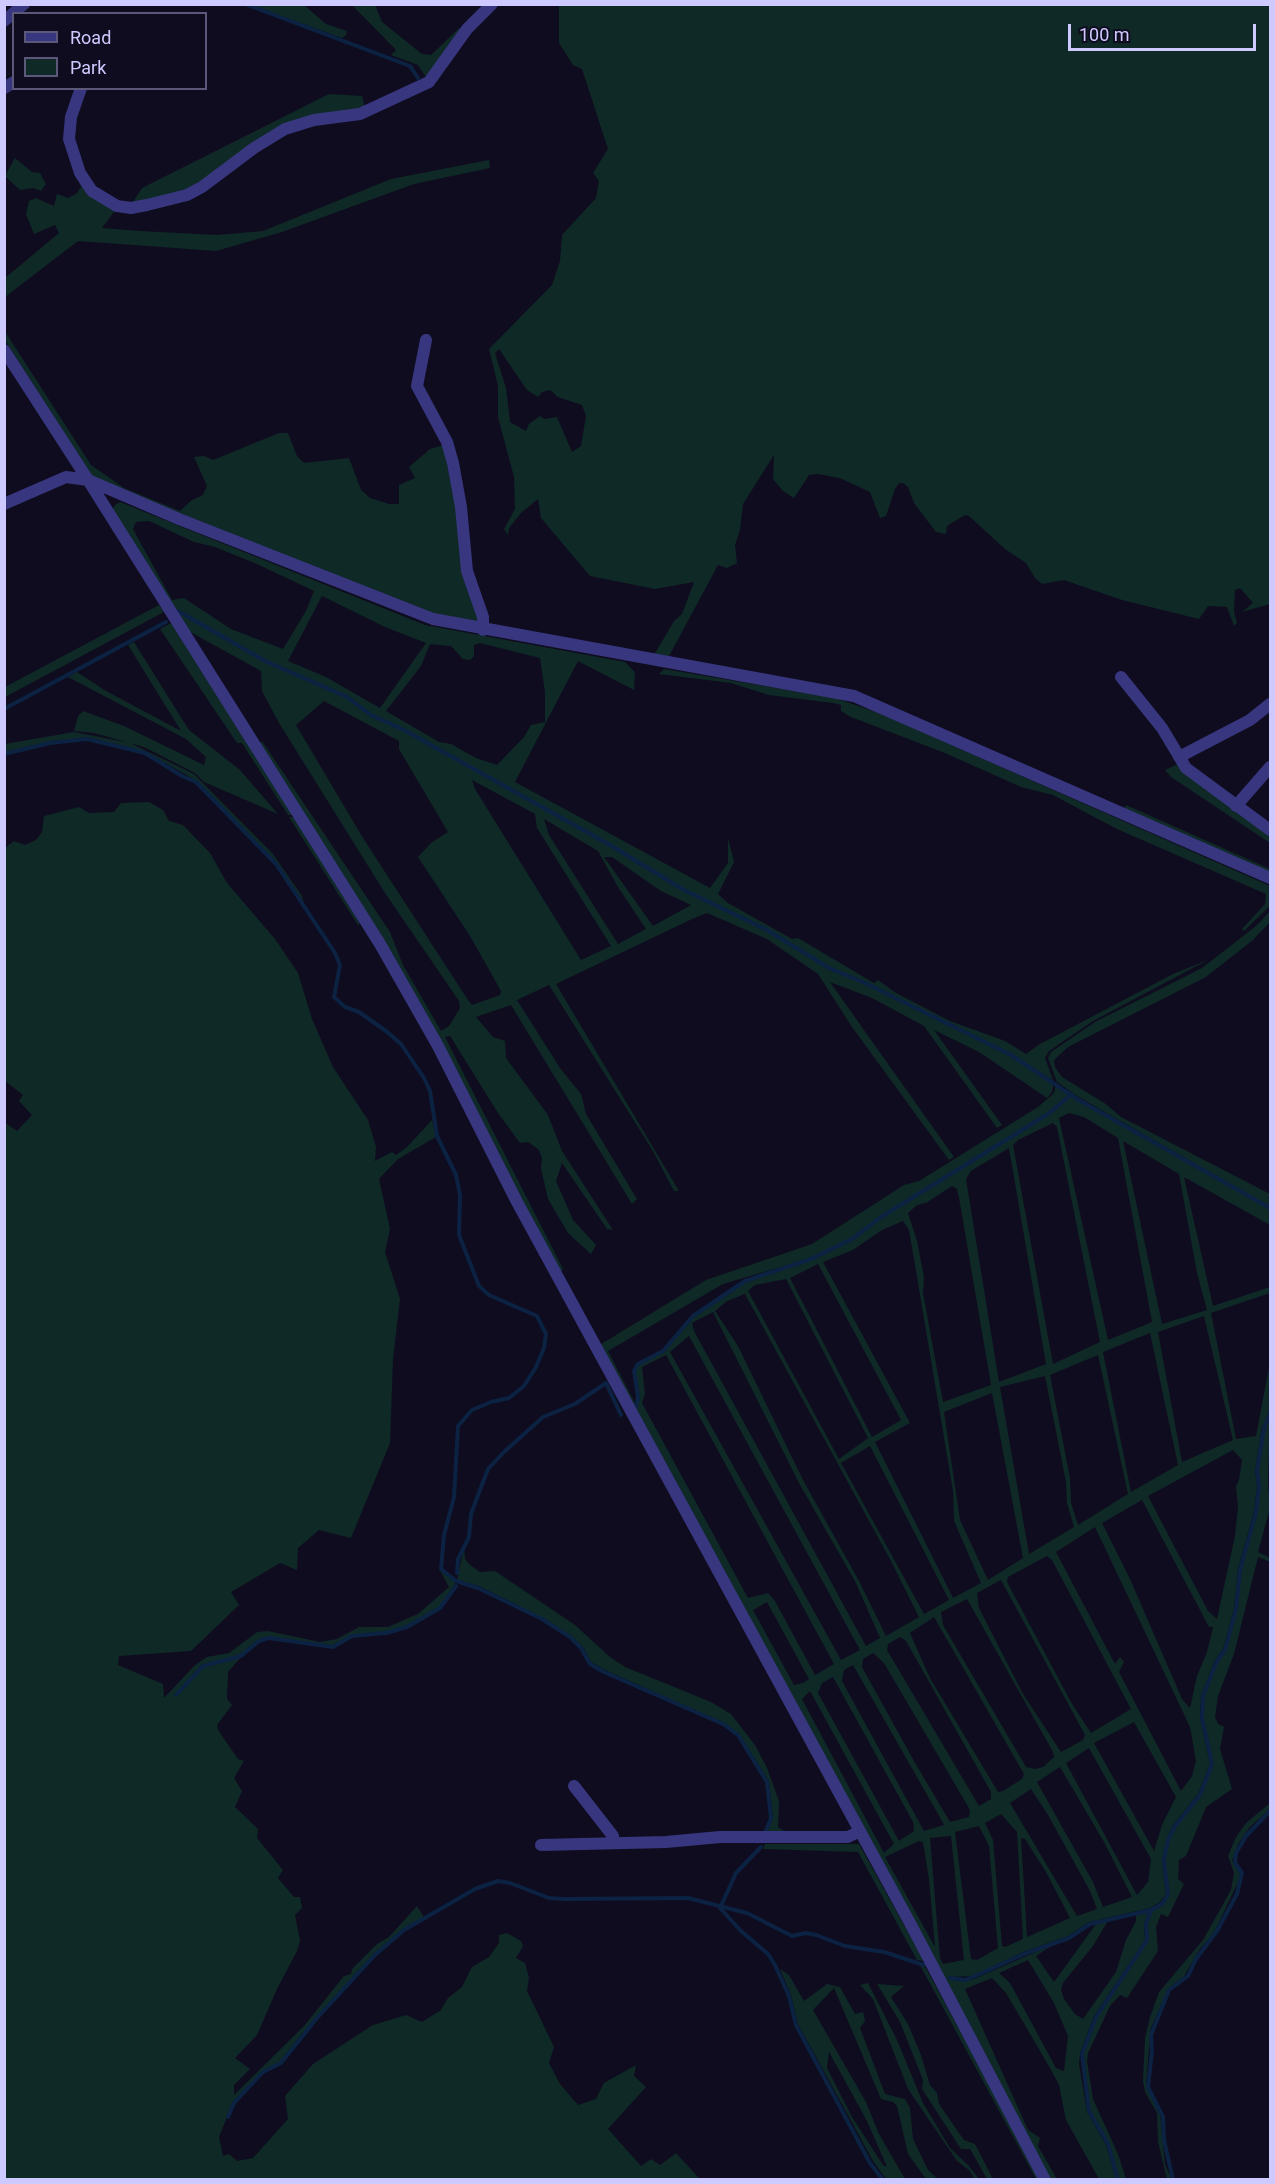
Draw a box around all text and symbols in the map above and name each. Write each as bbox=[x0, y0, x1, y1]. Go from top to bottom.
legend bbox=[12, 12, 207, 90]
scale bar bbox=[1071, 12, 1258, 50]
text: 100 m bbox=[1079, 24, 1130, 45]
text: Road bbox=[70, 27, 111, 48]
text: Park bbox=[70, 57, 106, 78]

